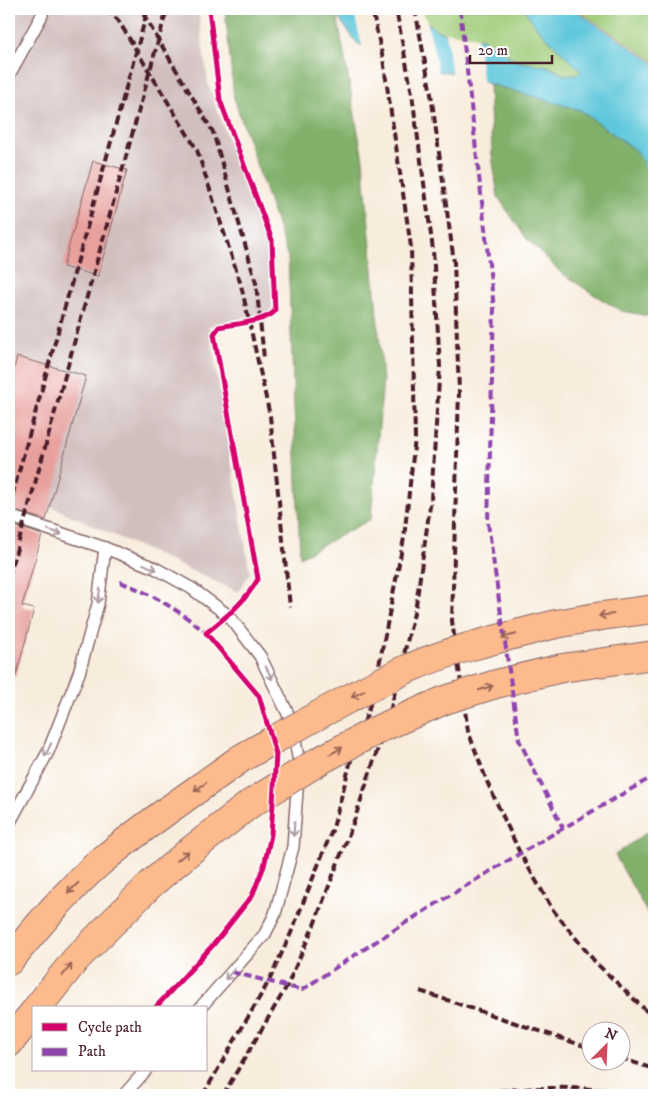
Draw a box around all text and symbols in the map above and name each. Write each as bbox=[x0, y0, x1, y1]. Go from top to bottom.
scale bar bbox=[470, 32, 553, 64]
text: 20 m bbox=[478, 41, 508, 60]
one-way arrow bbox=[47, 528, 62, 537]
one-way arrow bbox=[142, 562, 157, 572]
one-way arrow bbox=[93, 588, 103, 604]
one-way arrow bbox=[598, 611, 614, 621]
one-way arrow bbox=[501, 632, 517, 641]
one-way arrow bbox=[264, 665, 274, 680]
one-way arrow bbox=[477, 682, 493, 692]
one-way arrow bbox=[351, 690, 366, 700]
one-way arrow bbox=[43, 742, 52, 757]
one-way arrow bbox=[329, 746, 344, 756]
one-way arrow bbox=[194, 782, 208, 792]
one-way arrow bbox=[290, 821, 299, 837]
one-way arrow bbox=[177, 850, 190, 862]
one-way arrow bbox=[67, 882, 79, 894]
one-way arrow bbox=[62, 963, 73, 976]
one-way arrow bbox=[224, 967, 236, 980]
legend bbox=[32, 1006, 208, 1072]
text: Cycle path bbox=[78, 1018, 142, 1037]
north arrow bbox=[580, 1022, 630, 1072]
text: N bbox=[602, 1024, 620, 1046]
text: Path bbox=[78, 1042, 106, 1061]

